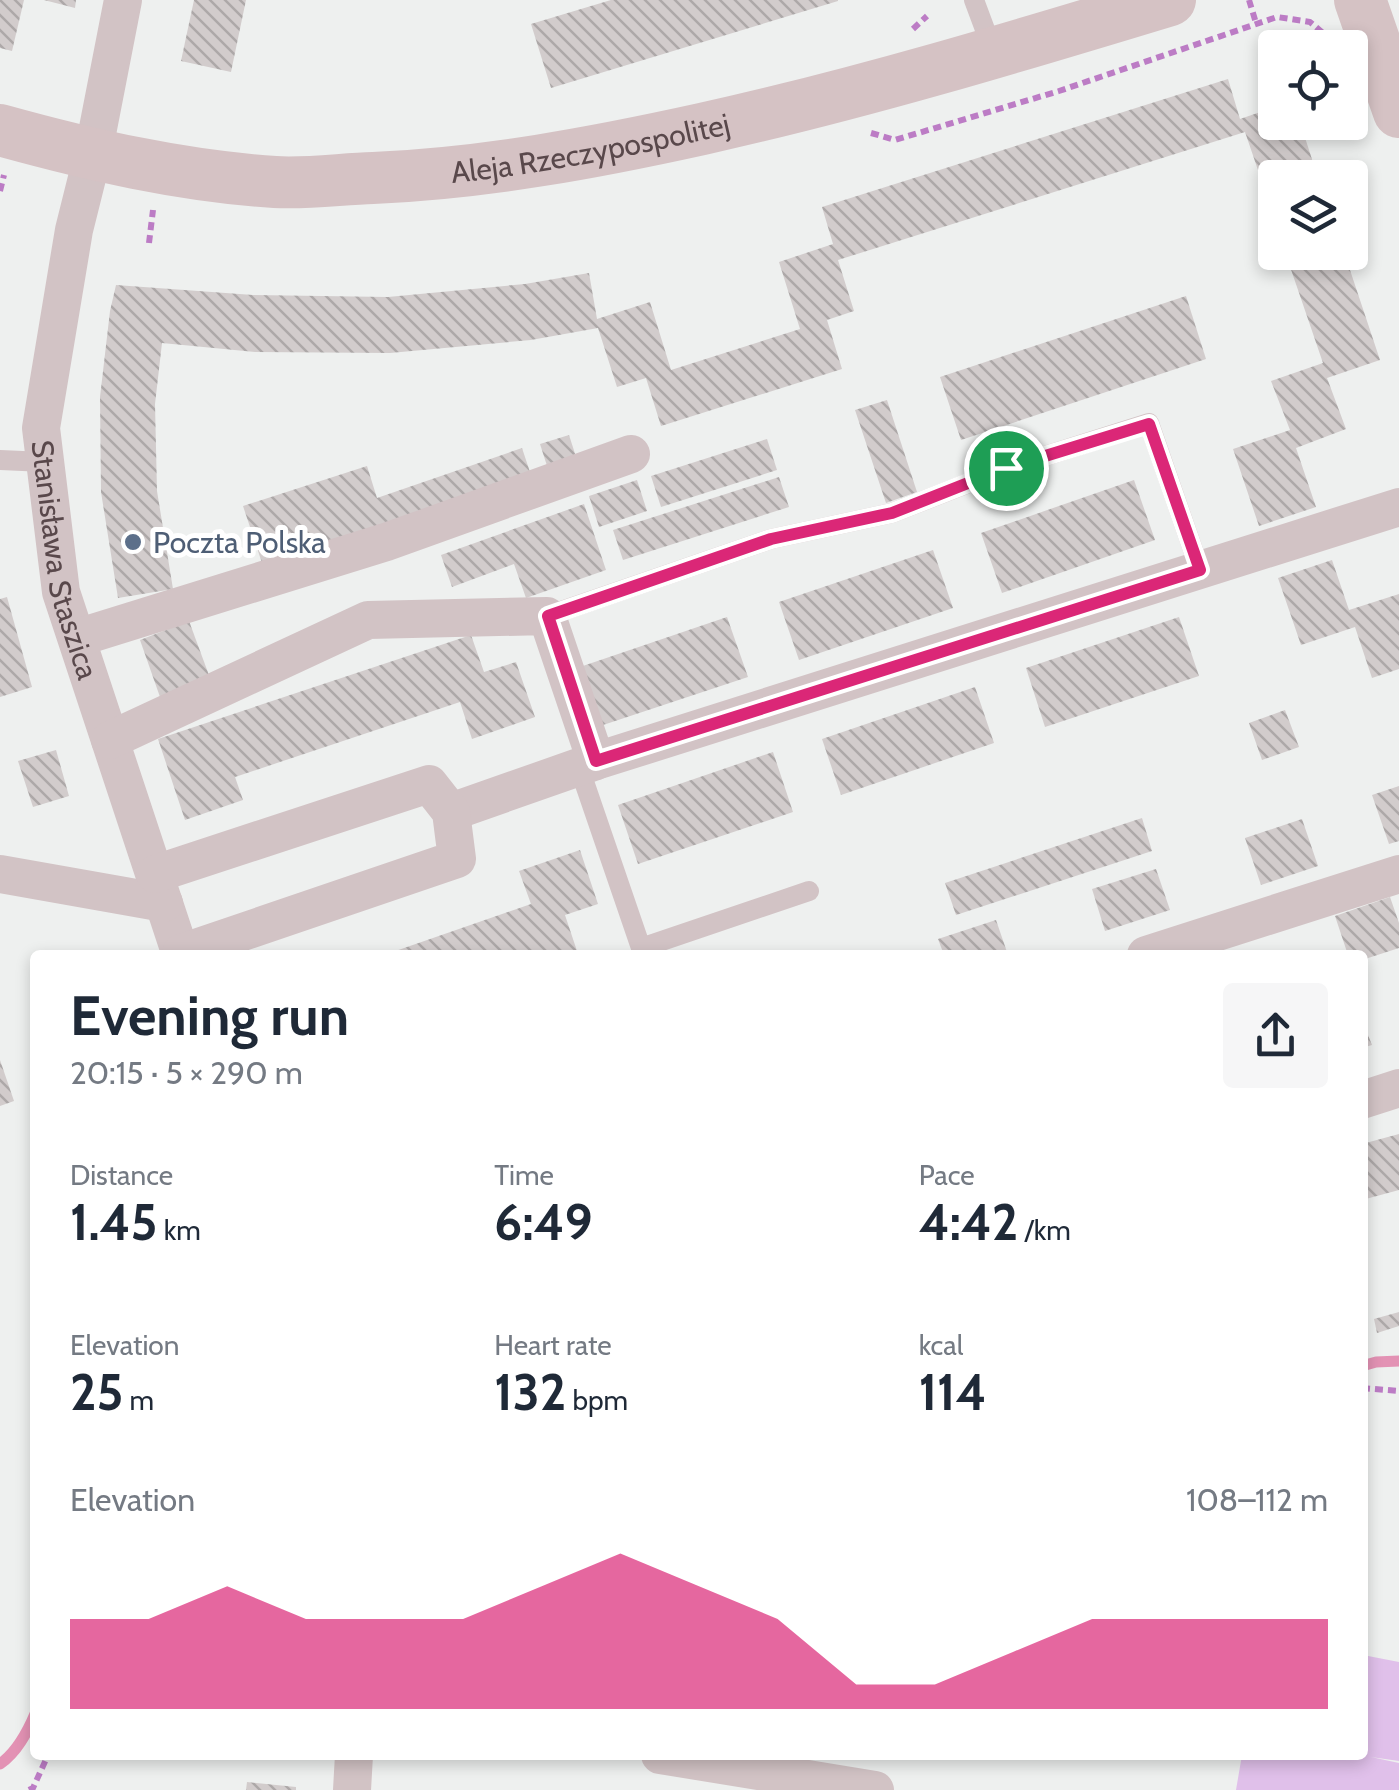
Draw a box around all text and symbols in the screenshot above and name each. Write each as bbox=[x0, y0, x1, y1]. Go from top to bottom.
map controls bbox=[1258, 30, 1368, 270]
button: locate bbox=[1258, 30, 1368, 140]
street label: Aleja Rzeczypospolitej bbox=[449, 105, 733, 191]
button: layers bbox=[1258, 160, 1368, 270]
pin bbox=[964, 426, 1049, 511]
street label: Stanisława Staszica bbox=[24, 438, 107, 684]
icon: arrive bbox=[979, 441, 1034, 496]
place label: Poczta Polska bbox=[153, 524, 326, 561]
marker: Poczta Polska bbox=[122, 531, 144, 553]
text: Evening run bbox=[70, 982, 349, 1049]
button: share bbox=[1223, 983, 1328, 1088]
text: 20:15 · 5 × 290 m bbox=[70, 1053, 303, 1092]
text: Distance bbox=[70, 1158, 173, 1192]
text: Time bbox=[494, 1158, 554, 1192]
text: Pace bbox=[919, 1158, 975, 1192]
text: 1.45 bbox=[70, 1192, 157, 1253]
text: 6:49 bbox=[494, 1192, 593, 1253]
text: 4:42 bbox=[919, 1192, 1018, 1253]
text: km bbox=[157, 1213, 201, 1247]
text: /km bbox=[1018, 1213, 1071, 1247]
text: Elevation bbox=[70, 1328, 179, 1362]
text: Heart rate bbox=[494, 1328, 612, 1362]
text: kcal bbox=[919, 1328, 963, 1362]
text: 25 bbox=[70, 1362, 123, 1423]
text: 132 bbox=[494, 1362, 566, 1423]
text: 114 bbox=[919, 1362, 987, 1423]
text: m bbox=[123, 1383, 154, 1417]
text: bpm bbox=[566, 1383, 628, 1417]
text: Elevation bbox=[70, 1480, 195, 1519]
text: 108–112 m bbox=[1186, 1480, 1328, 1519]

